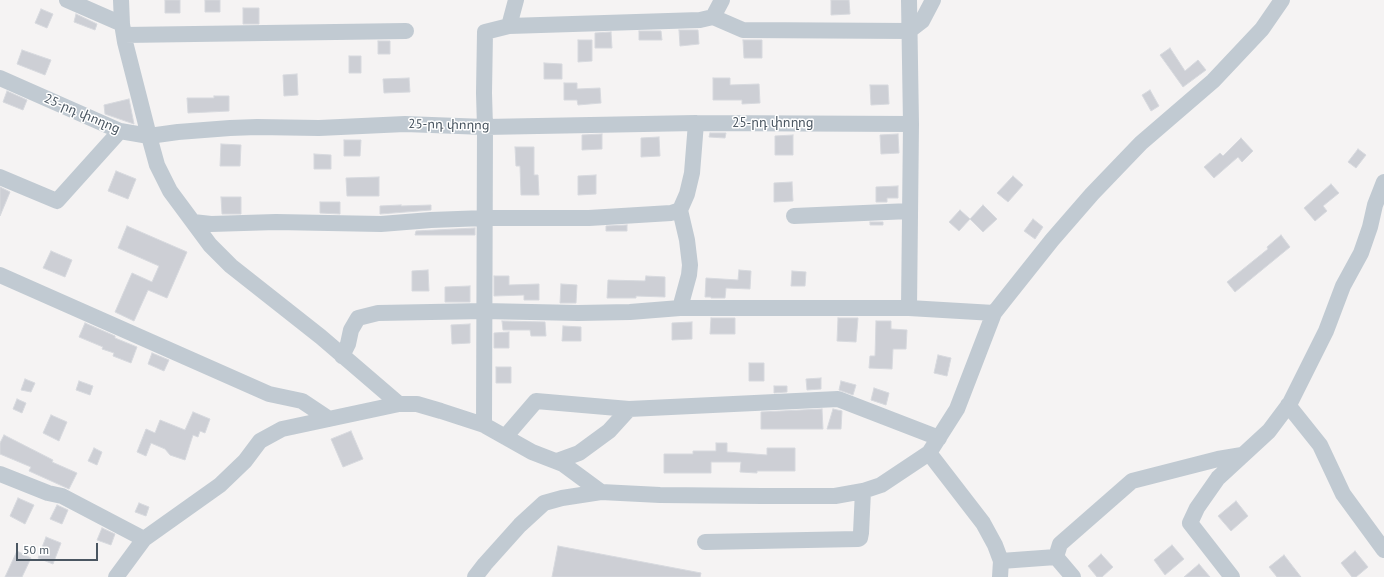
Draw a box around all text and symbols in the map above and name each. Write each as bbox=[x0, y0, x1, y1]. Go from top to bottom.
street label: 25-րդ փողոց bbox=[42, 91, 122, 137]
street label: 25-րդ փողոց bbox=[732, 115, 814, 131]
street label: 25-րդ փողոց bbox=[408, 116, 490, 134]
scale bar bbox=[18, 535, 100, 561]
text: 50 m bbox=[23, 542, 49, 557]

